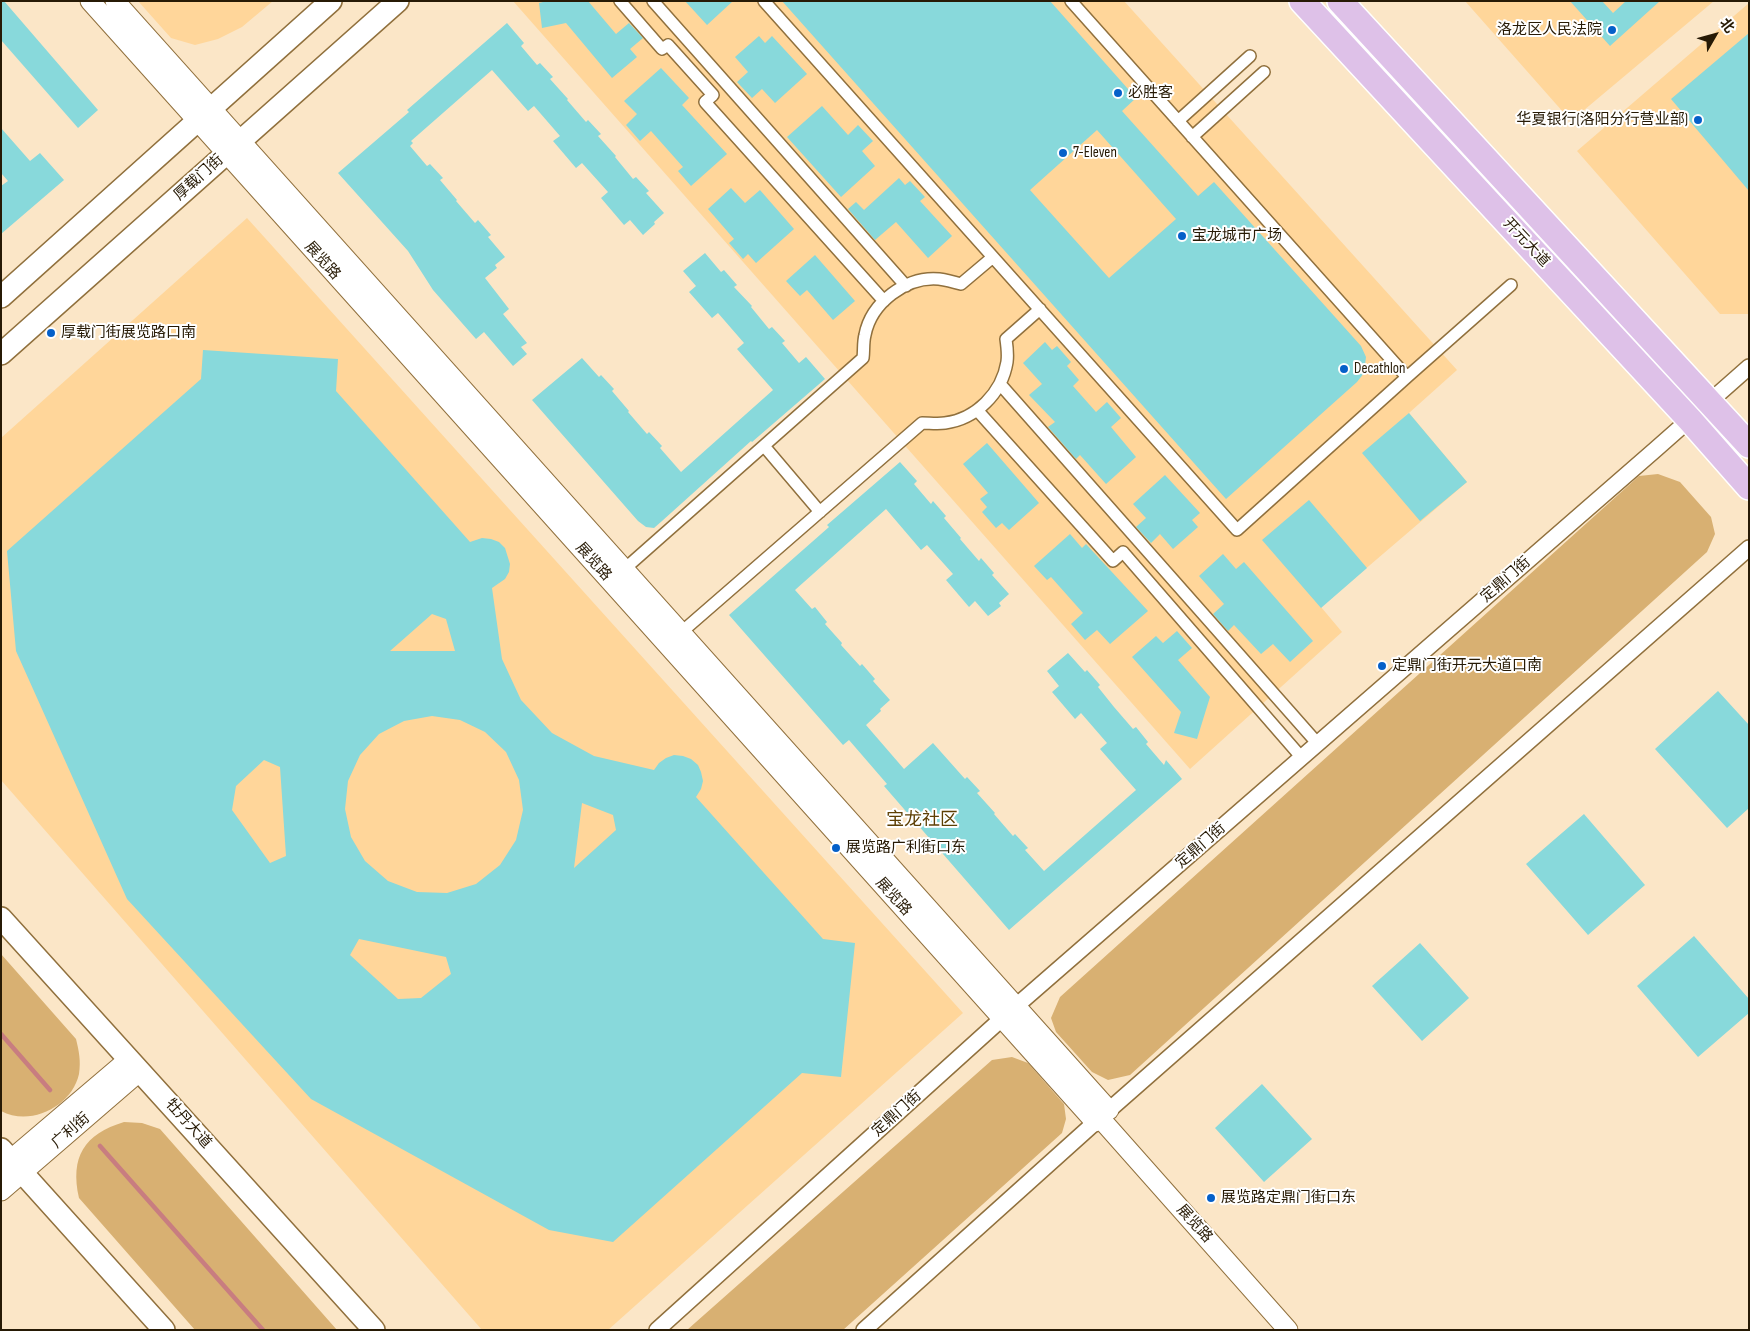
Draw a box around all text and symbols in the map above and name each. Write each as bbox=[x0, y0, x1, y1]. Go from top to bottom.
north arrow bbox=[1690, 10, 1740, 60]
text: 北 bbox=[1716, 15, 1738, 36]
place label: 洛龙区人民法院 bbox=[1497, 21, 1602, 39]
marker: 洛龙区人民法院 bbox=[1606, 24, 1618, 36]
place label: 必胜客 bbox=[1128, 84, 1173, 102]
marker: 必胜客 bbox=[1112, 87, 1124, 99]
place label: 华夏银行(洛阳分行营业部) bbox=[1517, 111, 1688, 129]
marker: 华夏银行(洛阳分行营业部) bbox=[1692, 114, 1704, 126]
place label: 7-Eleven bbox=[1073, 144, 1117, 162]
marker: 7-Eleven bbox=[1057, 147, 1069, 159]
street label: 厚载门街 bbox=[171, 151, 227, 205]
street label: 开元大道 bbox=[1499, 215, 1553, 271]
place label: 宝龙城市广场 bbox=[1192, 227, 1282, 245]
marker: 宝龙城市广场 bbox=[1176, 230, 1188, 242]
street label: 展览路 bbox=[300, 238, 344, 284]
place label: 厚载门街展览路口南 bbox=[61, 324, 196, 342]
marker: 厚载门街展览路口南 bbox=[45, 327, 57, 339]
place label: Decathlon bbox=[1354, 360, 1405, 378]
marker: Decathlon bbox=[1338, 363, 1350, 375]
street label: 展览路 bbox=[571, 539, 615, 585]
street label: 定鼎门街 bbox=[1477, 554, 1535, 606]
place label: 定鼎门街开元大道口南 bbox=[1392, 657, 1542, 675]
marker: 定鼎门街开元大道口南 bbox=[1376, 660, 1388, 672]
district label: 宝龙社区 bbox=[886, 809, 958, 831]
street label: 定鼎门街 bbox=[1172, 820, 1230, 872]
place label: 展览路广利街口东 bbox=[846, 839, 966, 857]
marker: 展览路广利街口东 bbox=[830, 842, 842, 854]
street label: 展览路 bbox=[871, 874, 915, 920]
street label: 定鼎门街 bbox=[869, 1087, 925, 1141]
street label: 牡丹大道 bbox=[161, 1096, 215, 1152]
street label: 广利街 bbox=[48, 1109, 94, 1153]
place label: 展览路定鼎门街口东 bbox=[1221, 1189, 1356, 1207]
marker: 展览路定鼎门街口东 bbox=[1205, 1192, 1217, 1204]
street label: 展览路 bbox=[1172, 1201, 1216, 1247]

